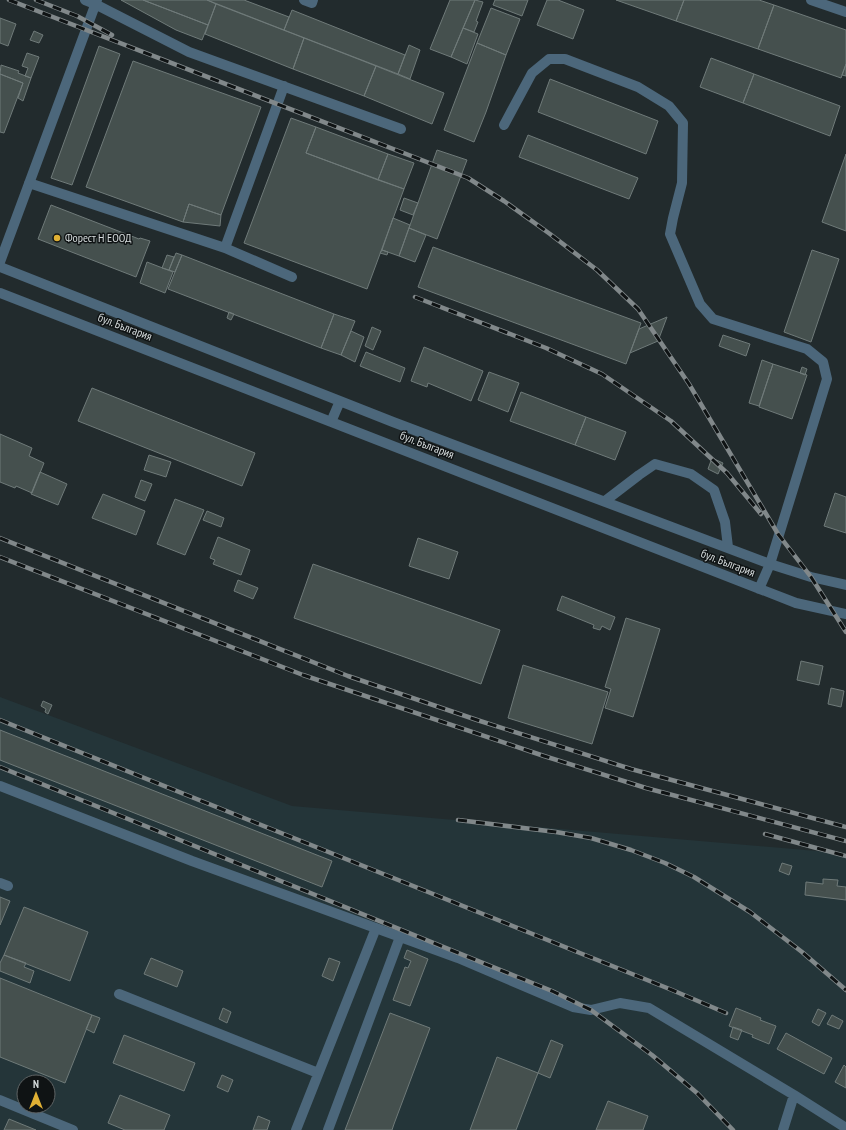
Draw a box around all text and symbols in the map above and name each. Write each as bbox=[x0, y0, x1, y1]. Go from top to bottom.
place label: Форест Н ЕООД bbox=[65, 230, 132, 245]
marker: Форест Н ЕООД bbox=[52, 233, 62, 243]
street label: бул. България bbox=[96, 309, 155, 344]
street label: бул. България bbox=[398, 427, 457, 462]
street label: бул. България bbox=[699, 545, 758, 580]
north arrow bbox=[16, 1074, 56, 1114]
text: N bbox=[33, 1077, 39, 1091]

